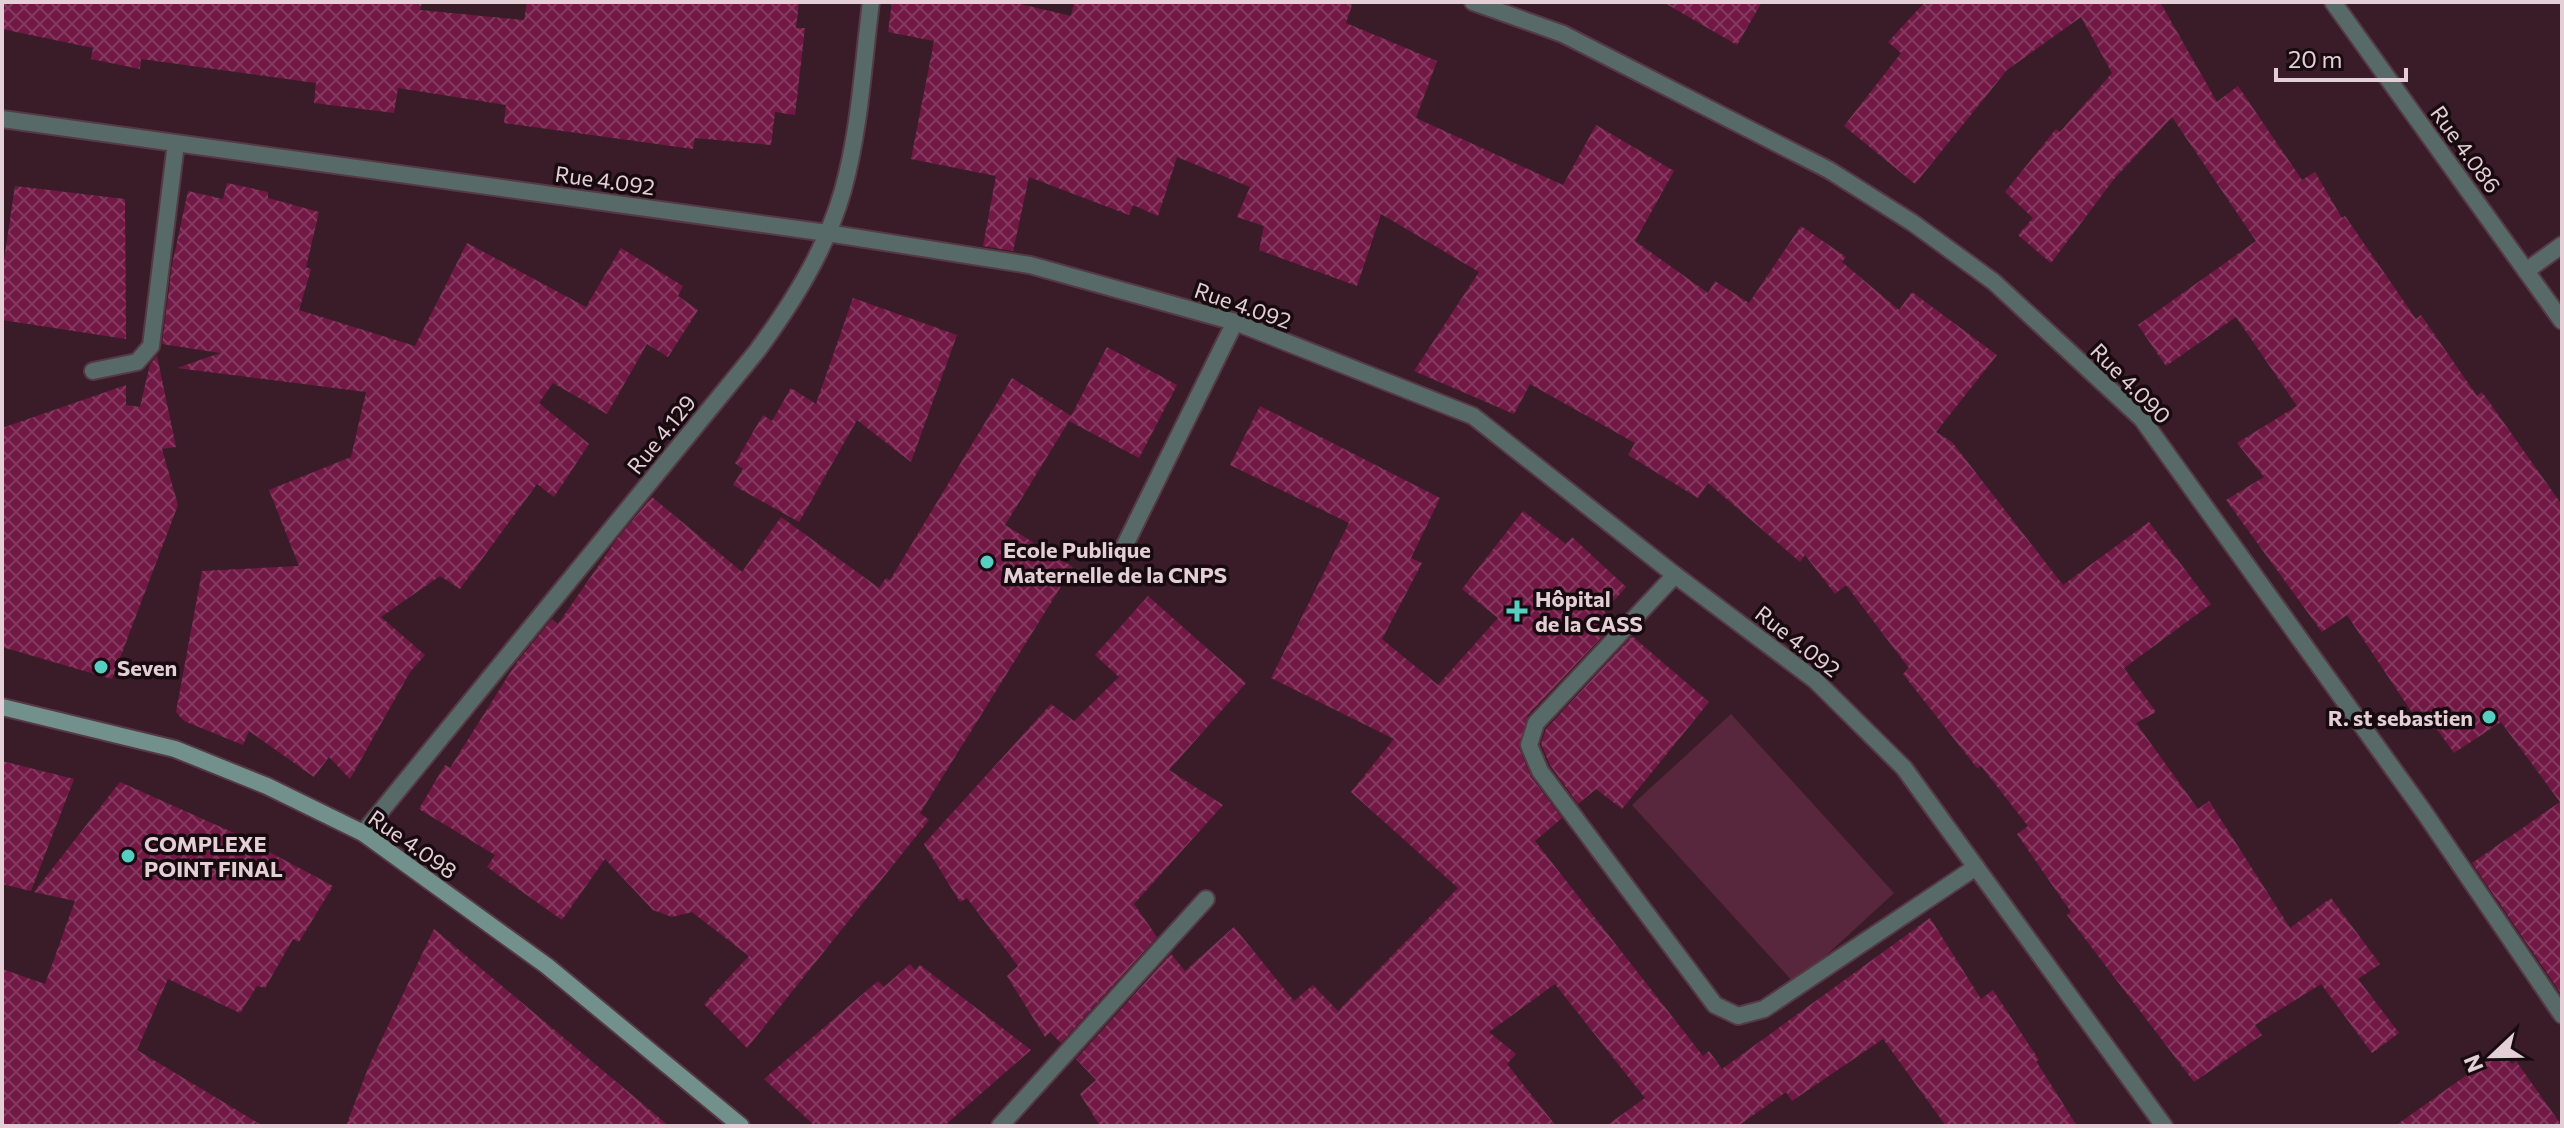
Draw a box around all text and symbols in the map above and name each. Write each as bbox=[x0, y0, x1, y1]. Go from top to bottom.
scale bar bbox=[2276, 32, 2406, 82]
text: 20 m bbox=[2288, 44, 2342, 73]
street label: Rue 4.086 bbox=[2425, 100, 2507, 198]
street label: Rue 4.092 bbox=[553, 160, 657, 200]
street label: Rue 4.092 bbox=[1191, 276, 1295, 334]
street label: Rue 4.090 bbox=[2085, 337, 2177, 429]
street label: Rue 4.129 bbox=[621, 389, 701, 479]
place label: Ecole Publique Maternelle de la CNPS bbox=[1003, 536, 1227, 588]
marker: Ecole Publique Maternelle de la CNPS bbox=[978, 553, 996, 571]
place label: Hôpital de la CASS bbox=[1535, 585, 1643, 637]
street label: Rue 4.092 bbox=[1750, 599, 1846, 683]
marker: Hôpital de la CASS bbox=[1506, 600, 1528, 622]
place label: Seven bbox=[117, 654, 177, 681]
marker: Seven bbox=[92, 658, 110, 676]
place label: R. st sebastien bbox=[2328, 704, 2473, 731]
marker: R. st sebastien bbox=[2480, 708, 2498, 726]
street label: Rue 4.098 bbox=[364, 804, 462, 884]
place label: COMPLEXE POINT FINAL bbox=[144, 830, 283, 882]
marker: COMPLEXE POINT FINAL bbox=[119, 847, 137, 865]
north arrow bbox=[2452, 1016, 2532, 1096]
text: N bbox=[2457, 1051, 2489, 1076]

